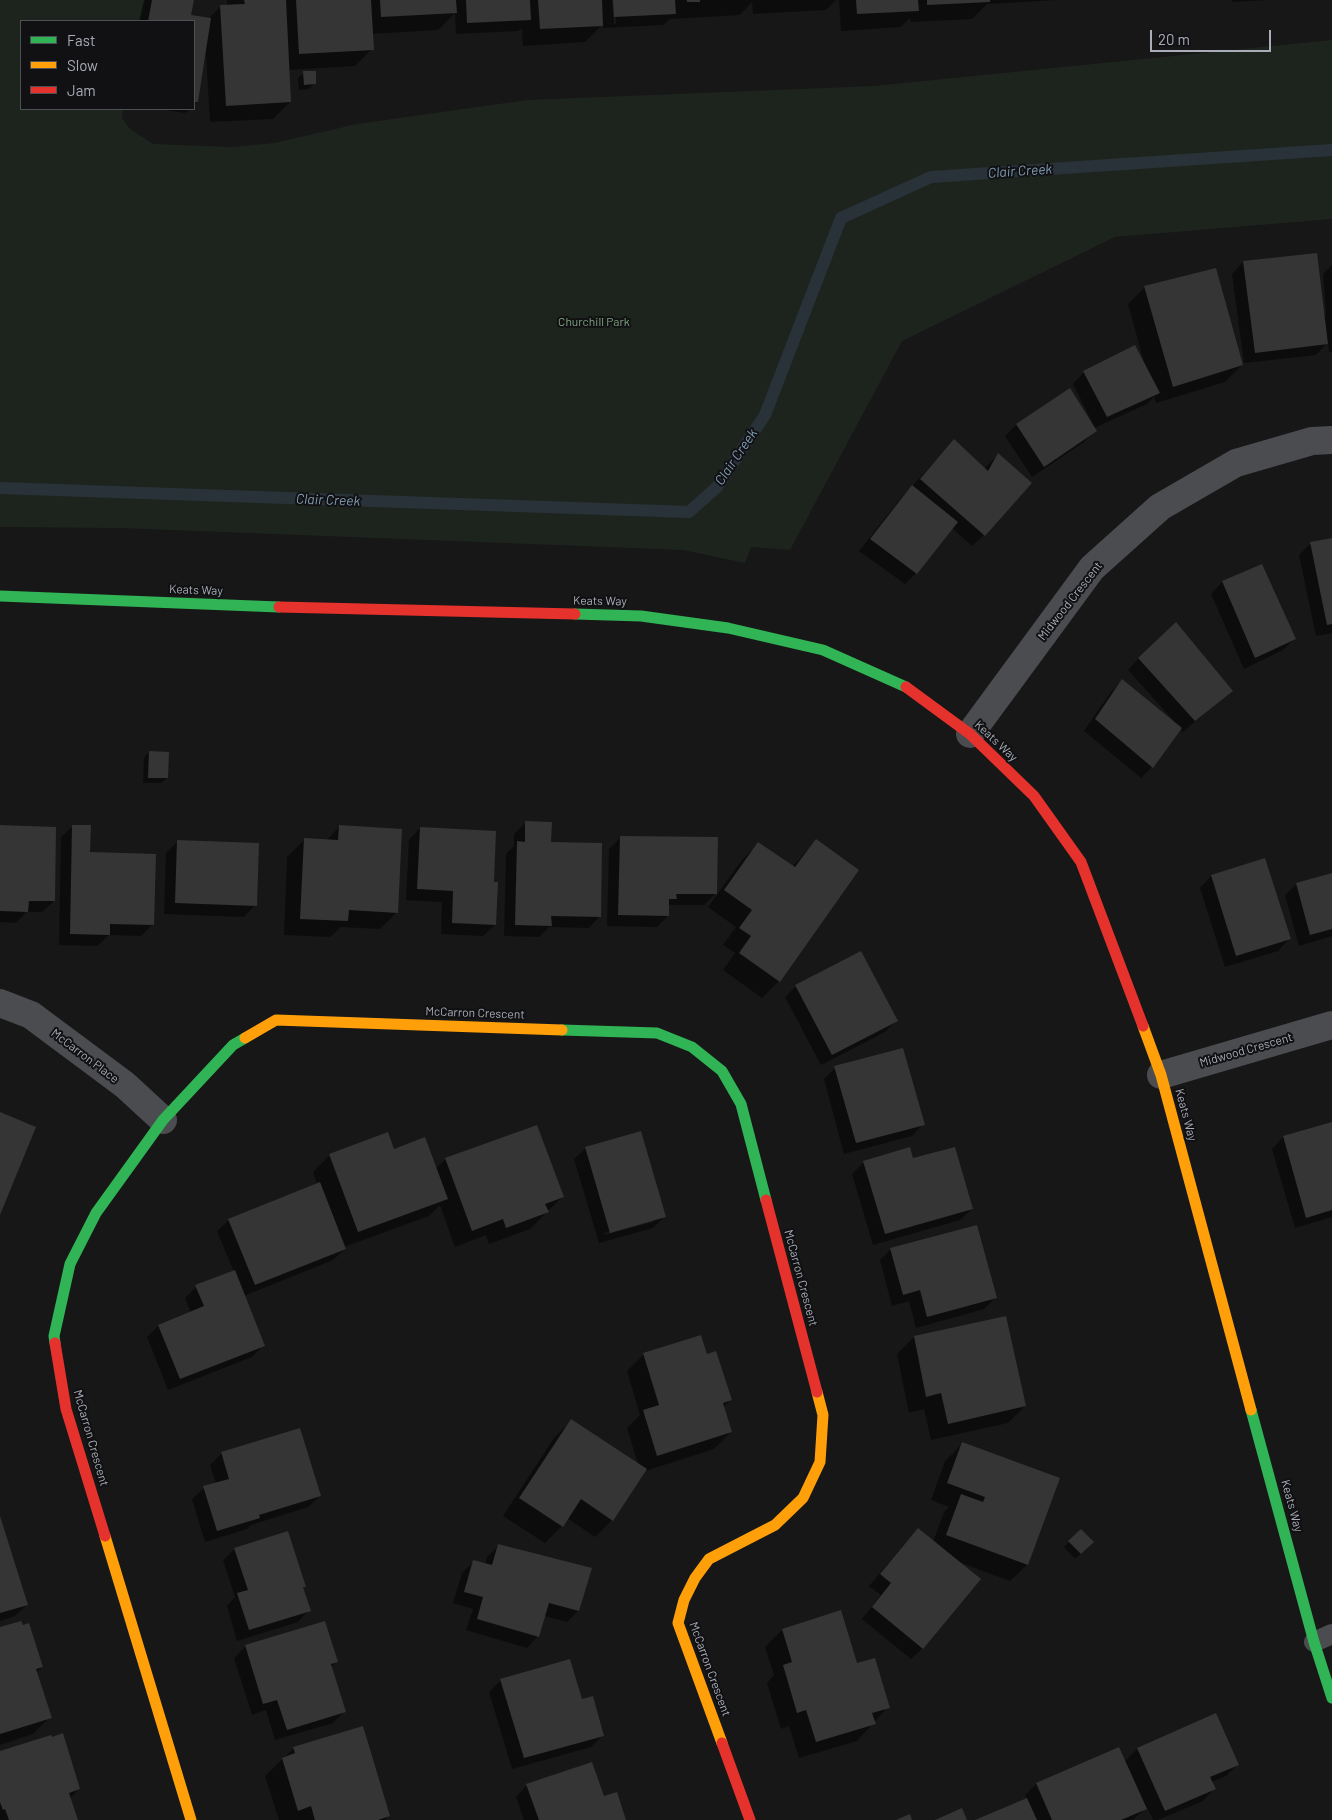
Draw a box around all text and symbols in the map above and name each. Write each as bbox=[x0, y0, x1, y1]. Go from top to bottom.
legend bbox=[20, 20, 195, 110]
scale bar bbox=[1152, 20, 1273, 52]
text: 20 m bbox=[1158, 30, 1190, 48]
text: Fast bbox=[67, 31, 95, 49]
text: Slow bbox=[67, 56, 98, 74]
text: Jam bbox=[67, 81, 96, 99]
water label: Clair Creek bbox=[987, 160, 1053, 182]
park label: Churchill Park bbox=[558, 315, 630, 329]
water label: Clair Creek bbox=[711, 426, 761, 488]
water label: Clair Creek bbox=[296, 490, 360, 510]
street label: Midwood Crescent bbox=[1035, 559, 1105, 643]
street label: Keats Way bbox=[169, 582, 223, 598]
street label: Keats Way bbox=[573, 593, 627, 609]
street label: Keats Way bbox=[971, 717, 1021, 765]
street label: McCarron Crescent bbox=[425, 1004, 525, 1022]
street label: McCarron Place bbox=[48, 1026, 122, 1086]
street label: Midwood Crescent bbox=[1198, 1030, 1294, 1070]
street label: Keats Way bbox=[1172, 1087, 1200, 1143]
street label: McCarron Crescent bbox=[781, 1228, 821, 1328]
street label: McCarron Crescent bbox=[70, 1388, 112, 1488]
street label: Keats Way bbox=[1278, 1478, 1306, 1534]
street label: McCarron Crescent bbox=[686, 1620, 734, 1718]

